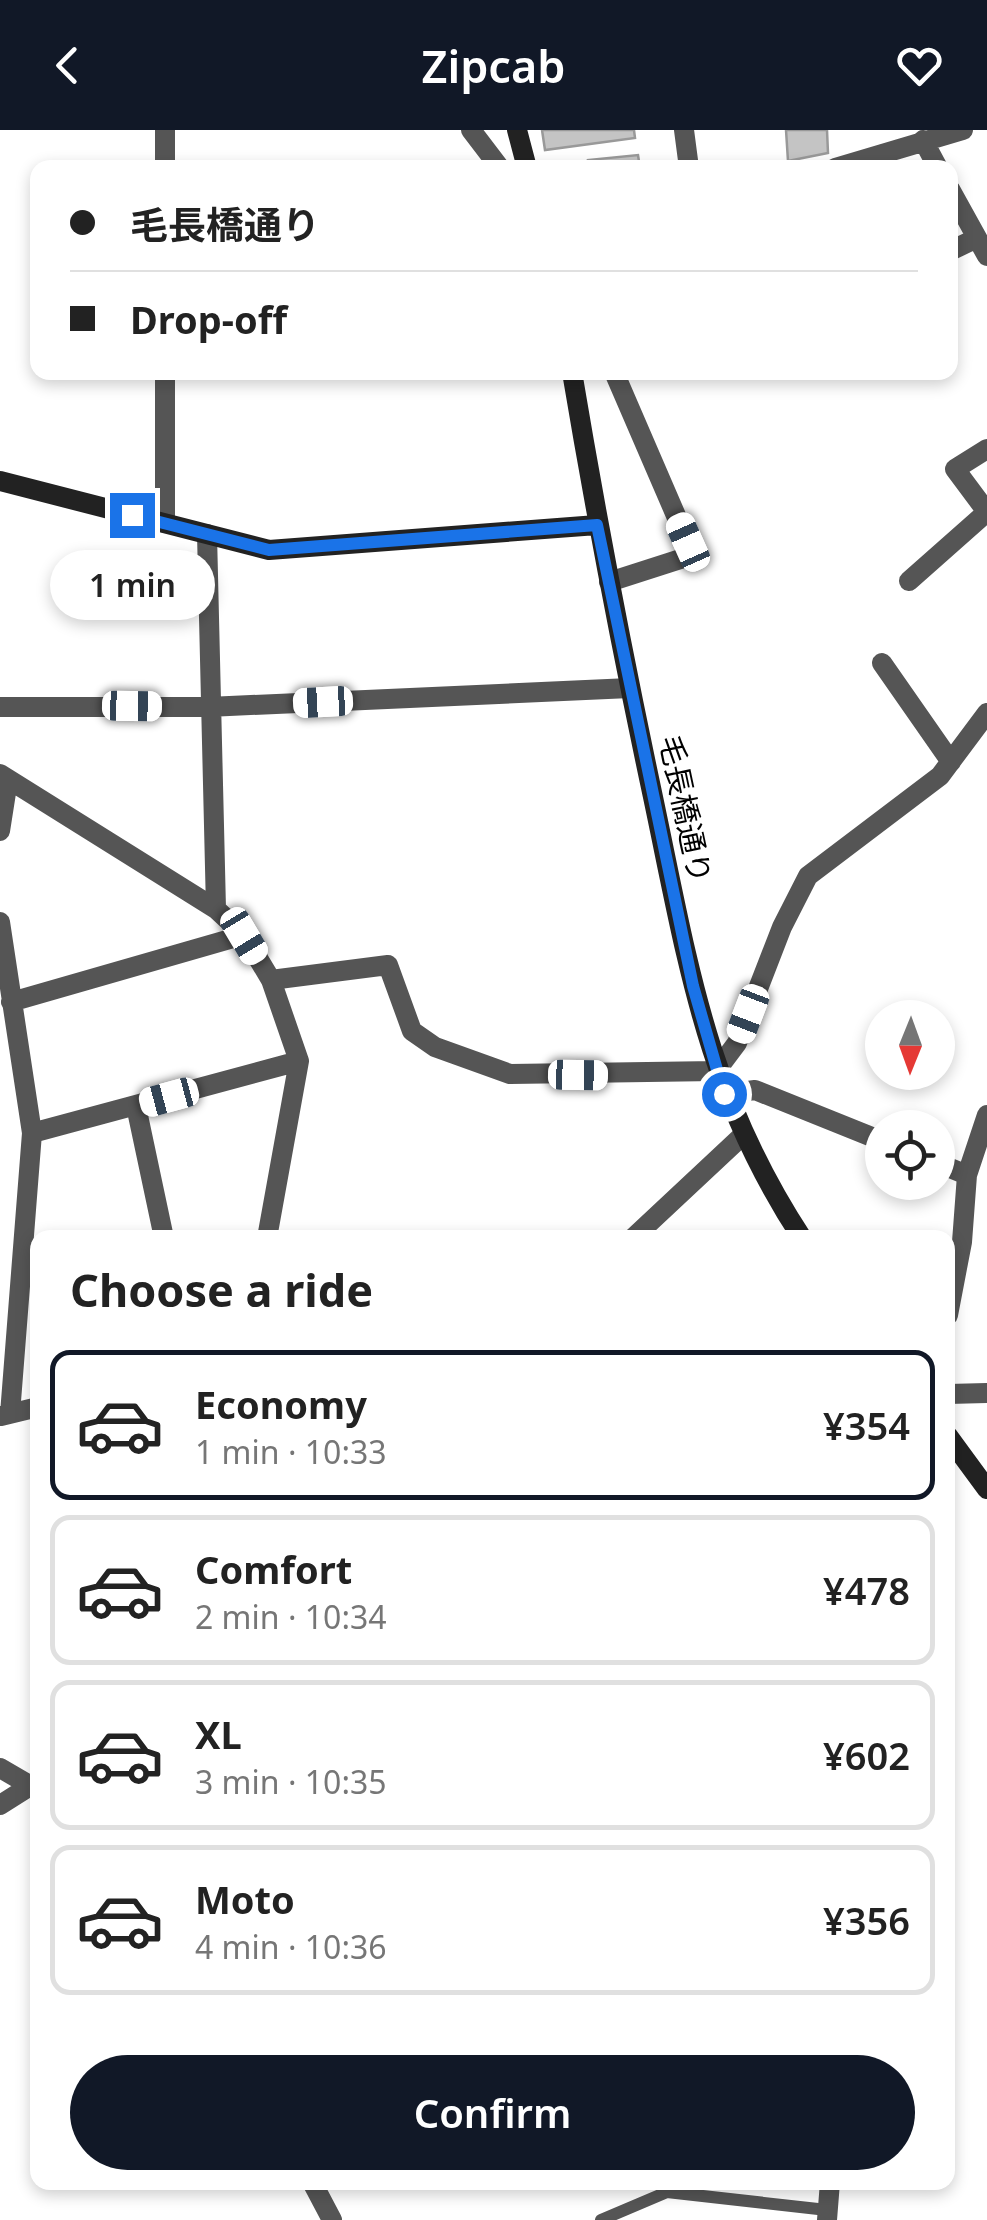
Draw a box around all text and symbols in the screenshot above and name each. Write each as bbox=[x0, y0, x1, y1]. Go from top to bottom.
text: Zipcab bbox=[422, 35, 565, 96]
icon: back bbox=[40, 38, 95, 93]
icon: heart bbox=[892, 38, 947, 93]
text: 毛長橋通り bbox=[130, 198, 320, 250]
text: Drop-off bbox=[130, 293, 287, 345]
route end bbox=[110, 493, 155, 538]
car bbox=[662, 508, 714, 576]
callout: 1 min bbox=[49, 550, 214, 620]
text: 1 min bbox=[89, 563, 176, 606]
car bbox=[292, 685, 354, 719]
car bbox=[102, 690, 162, 722]
street label: 毛長橋通り bbox=[650, 731, 722, 887]
car bbox=[216, 903, 272, 969]
car bbox=[723, 981, 773, 1047]
north arrow bbox=[865, 1000, 955, 1090]
map controls bbox=[865, 1000, 955, 1200]
car bbox=[548, 1059, 608, 1091]
route start bbox=[702, 1072, 747, 1117]
car bbox=[136, 1075, 202, 1119]
button: locate bbox=[865, 1110, 955, 1200]
text: Choose a ride bbox=[70, 1259, 373, 1320]
text: Economy bbox=[195, 1378, 367, 1430]
icon: car bbox=[75, 1380, 165, 1470]
text: ¥354 bbox=[823, 1399, 910, 1451]
text: 1 min · 10:33 bbox=[195, 1430, 387, 1473]
text: Comfort bbox=[195, 1543, 352, 1595]
icon: car bbox=[75, 1545, 165, 1635]
text: ¥478 bbox=[823, 1564, 910, 1616]
text: 2 min · 10:34 bbox=[195, 1595, 387, 1638]
text: XL bbox=[195, 1708, 242, 1760]
icon: car bbox=[75, 1710, 165, 1800]
text: ¥602 bbox=[823, 1729, 910, 1781]
text: 3 min · 10:35 bbox=[195, 1760, 387, 1803]
text: Moto bbox=[195, 1873, 295, 1925]
icon: car bbox=[75, 1875, 165, 1965]
text: ¥356 bbox=[823, 1894, 910, 1946]
text: 4 min · 10:36 bbox=[195, 1925, 387, 1968]
button: Confirm bbox=[70, 2055, 915, 2170]

